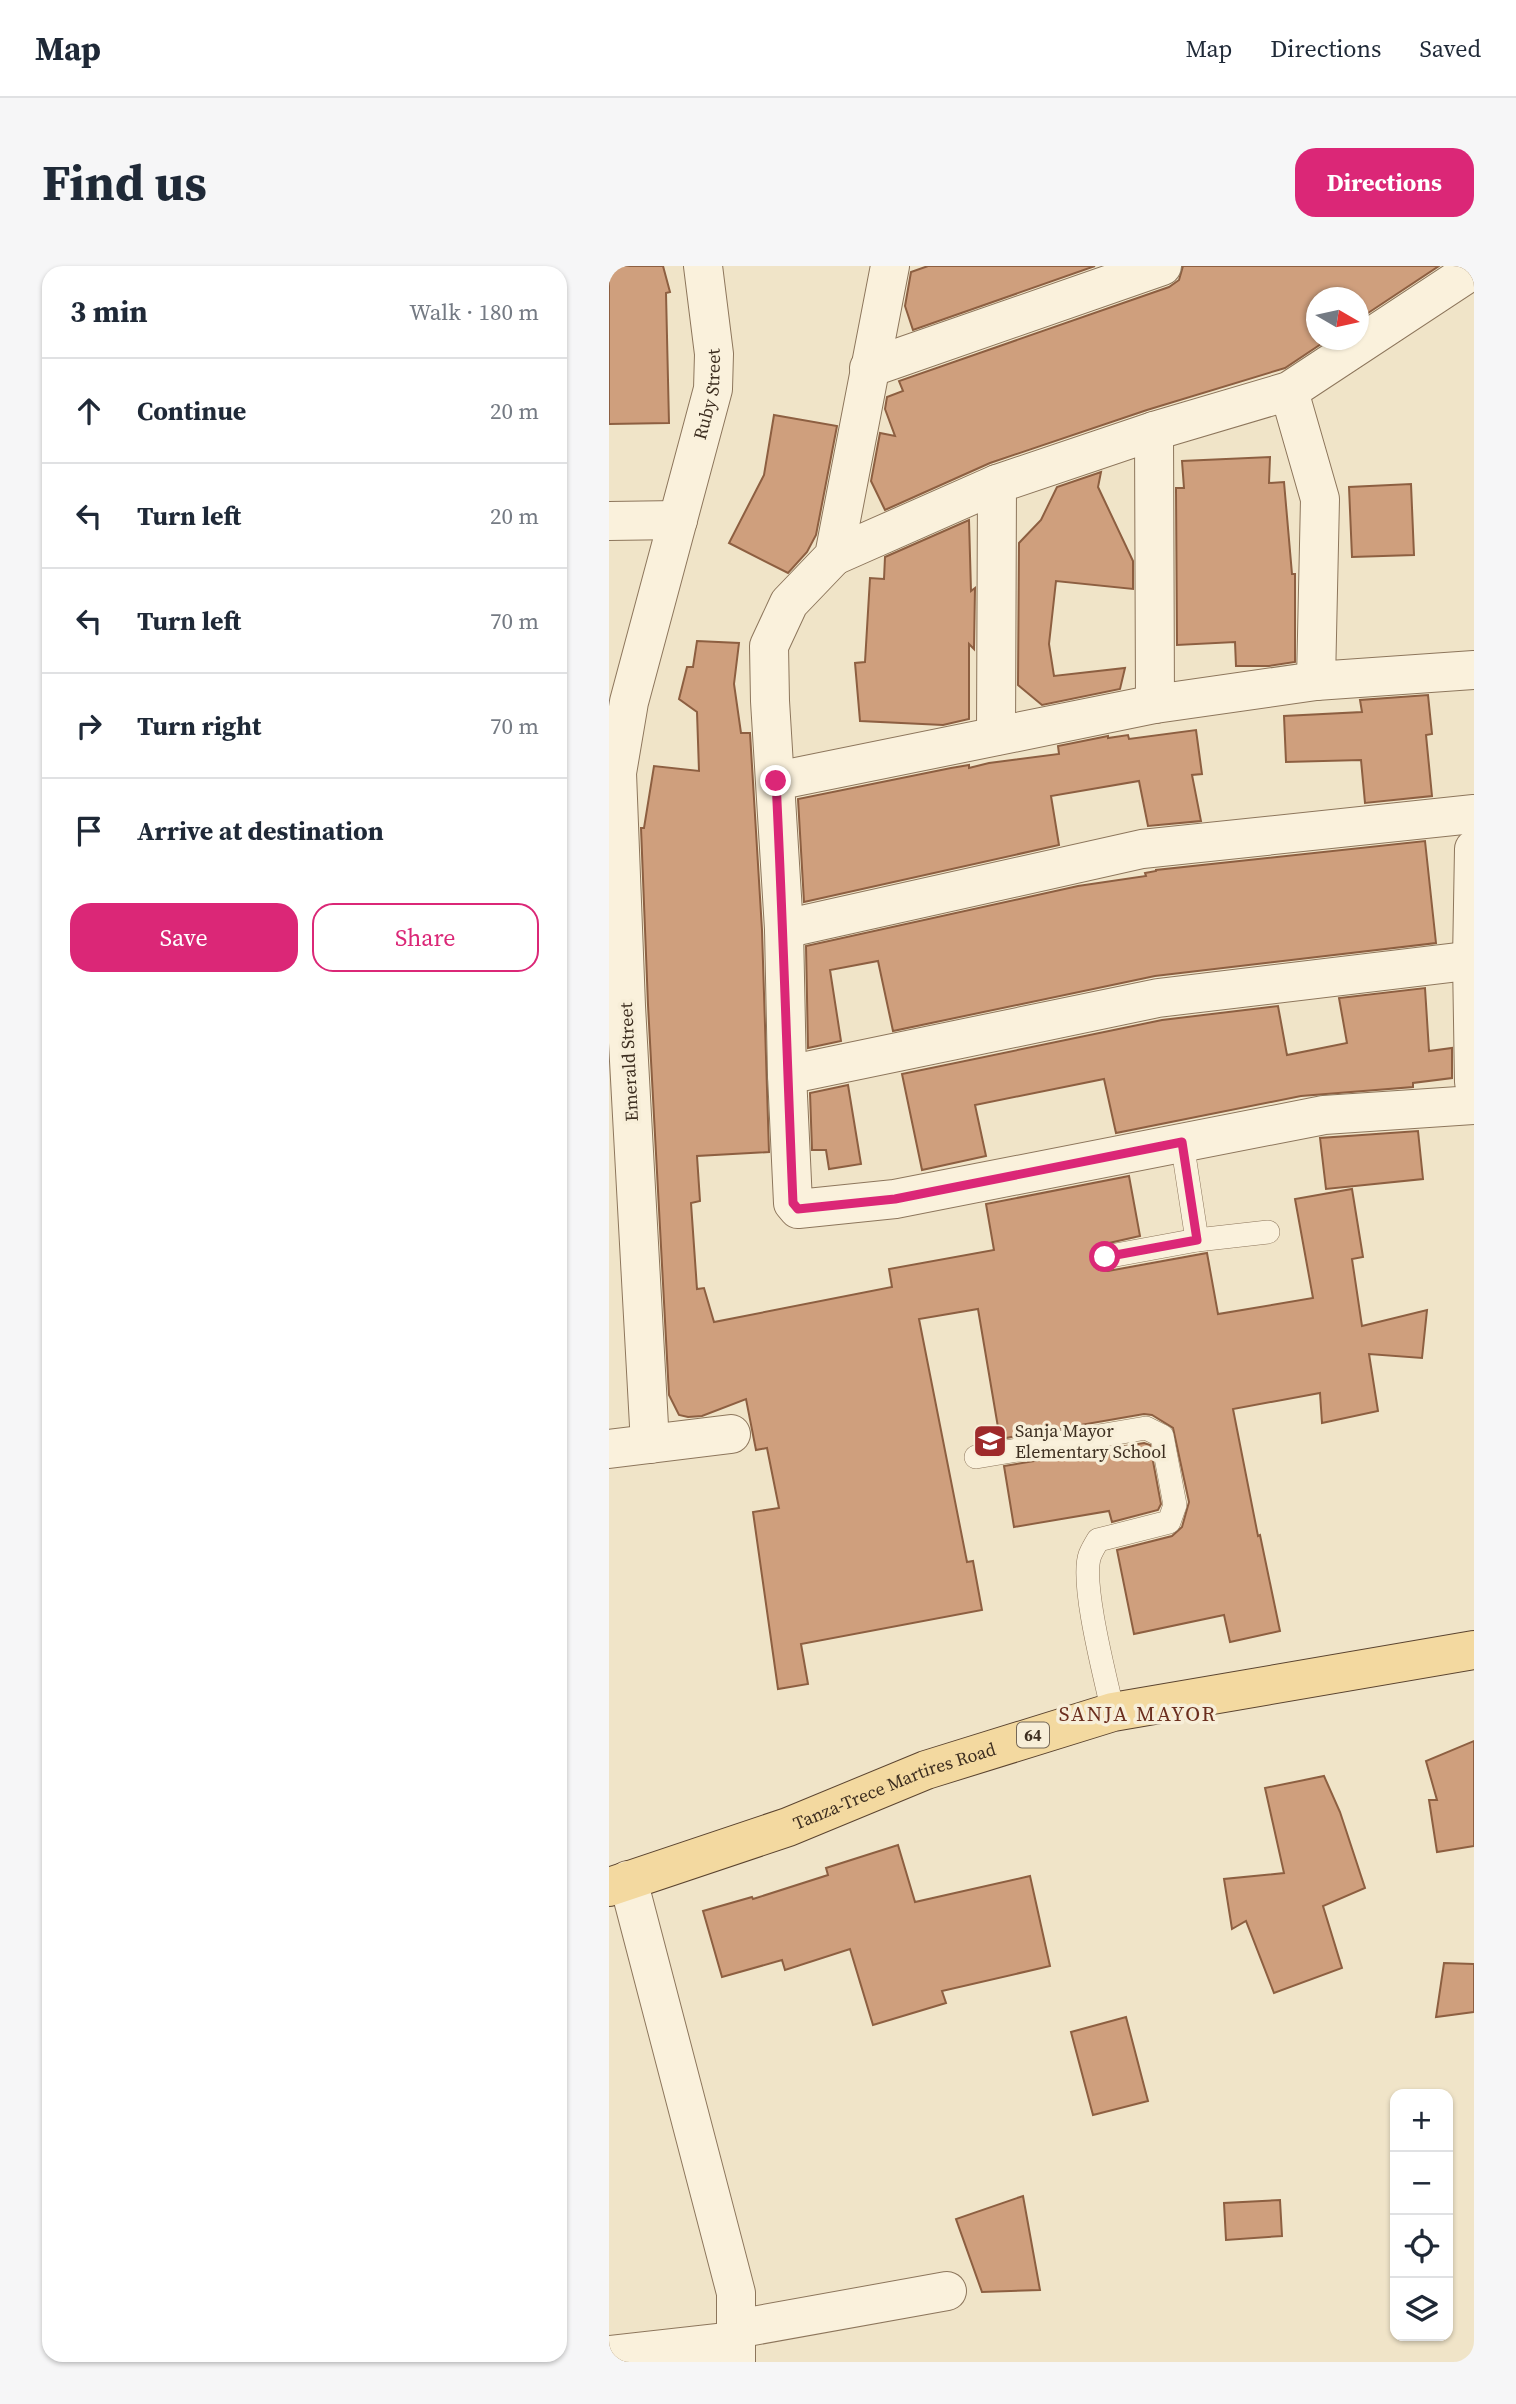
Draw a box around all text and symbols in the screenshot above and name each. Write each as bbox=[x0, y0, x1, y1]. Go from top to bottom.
text: Map bbox=[35, 26, 101, 71]
text: Map bbox=[1185, 32, 1232, 65]
text: Directions bbox=[1270, 32, 1381, 65]
text: Saved bbox=[1419, 32, 1481, 65]
button: Directions bbox=[1295, 148, 1474, 217]
text: Find us bbox=[42, 149, 207, 216]
north arrow bbox=[1306, 287, 1369, 350]
text: 3 min bbox=[70, 291, 148, 332]
text: Walk · 180 m bbox=[409, 296, 539, 328]
street label: Ruby Street bbox=[687, 347, 726, 442]
icon: ahead bbox=[70, 392, 108, 430]
text: Continue bbox=[137, 393, 246, 429]
text: 20 m bbox=[490, 395, 539, 427]
icon: left bbox=[70, 497, 108, 535]
text: Turn left bbox=[137, 498, 241, 534]
text: 20 m bbox=[490, 500, 539, 532]
icon: left bbox=[70, 602, 108, 640]
text: Turn left bbox=[137, 603, 241, 639]
text: 70 m bbox=[490, 605, 539, 637]
icon: right bbox=[70, 707, 108, 745]
text: Turn right bbox=[137, 708, 261, 744]
text: 70 m bbox=[490, 710, 539, 742]
route end bbox=[760, 765, 791, 796]
icon: arrive bbox=[70, 812, 108, 850]
text: Arrive at destination bbox=[137, 813, 384, 849]
button: Save bbox=[70, 903, 298, 972]
button: Share bbox=[312, 903, 539, 972]
street label: Emerald Street bbox=[613, 1002, 644, 1122]
route start bbox=[1089, 1241, 1120, 1272]
place label: Sanja Mayor Elementary School bbox=[1015, 1418, 1166, 1464]
school or university icon: Sanja Mayor Elementary School bbox=[971, 1422, 1009, 1460]
district label: SANJA MAYOR bbox=[1059, 1699, 1217, 1728]
road number: 64 bbox=[1017, 1722, 1049, 1748]
street label: Tanza-Trece Martires Road bbox=[789, 1736, 999, 1836]
map controls bbox=[1390, 2089, 1453, 2341]
button: + bbox=[1390, 2089, 1453, 2152]
button: − bbox=[1390, 2152, 1453, 2215]
button: locate bbox=[1390, 2215, 1453, 2278]
button: layers bbox=[1390, 2278, 1453, 2341]

